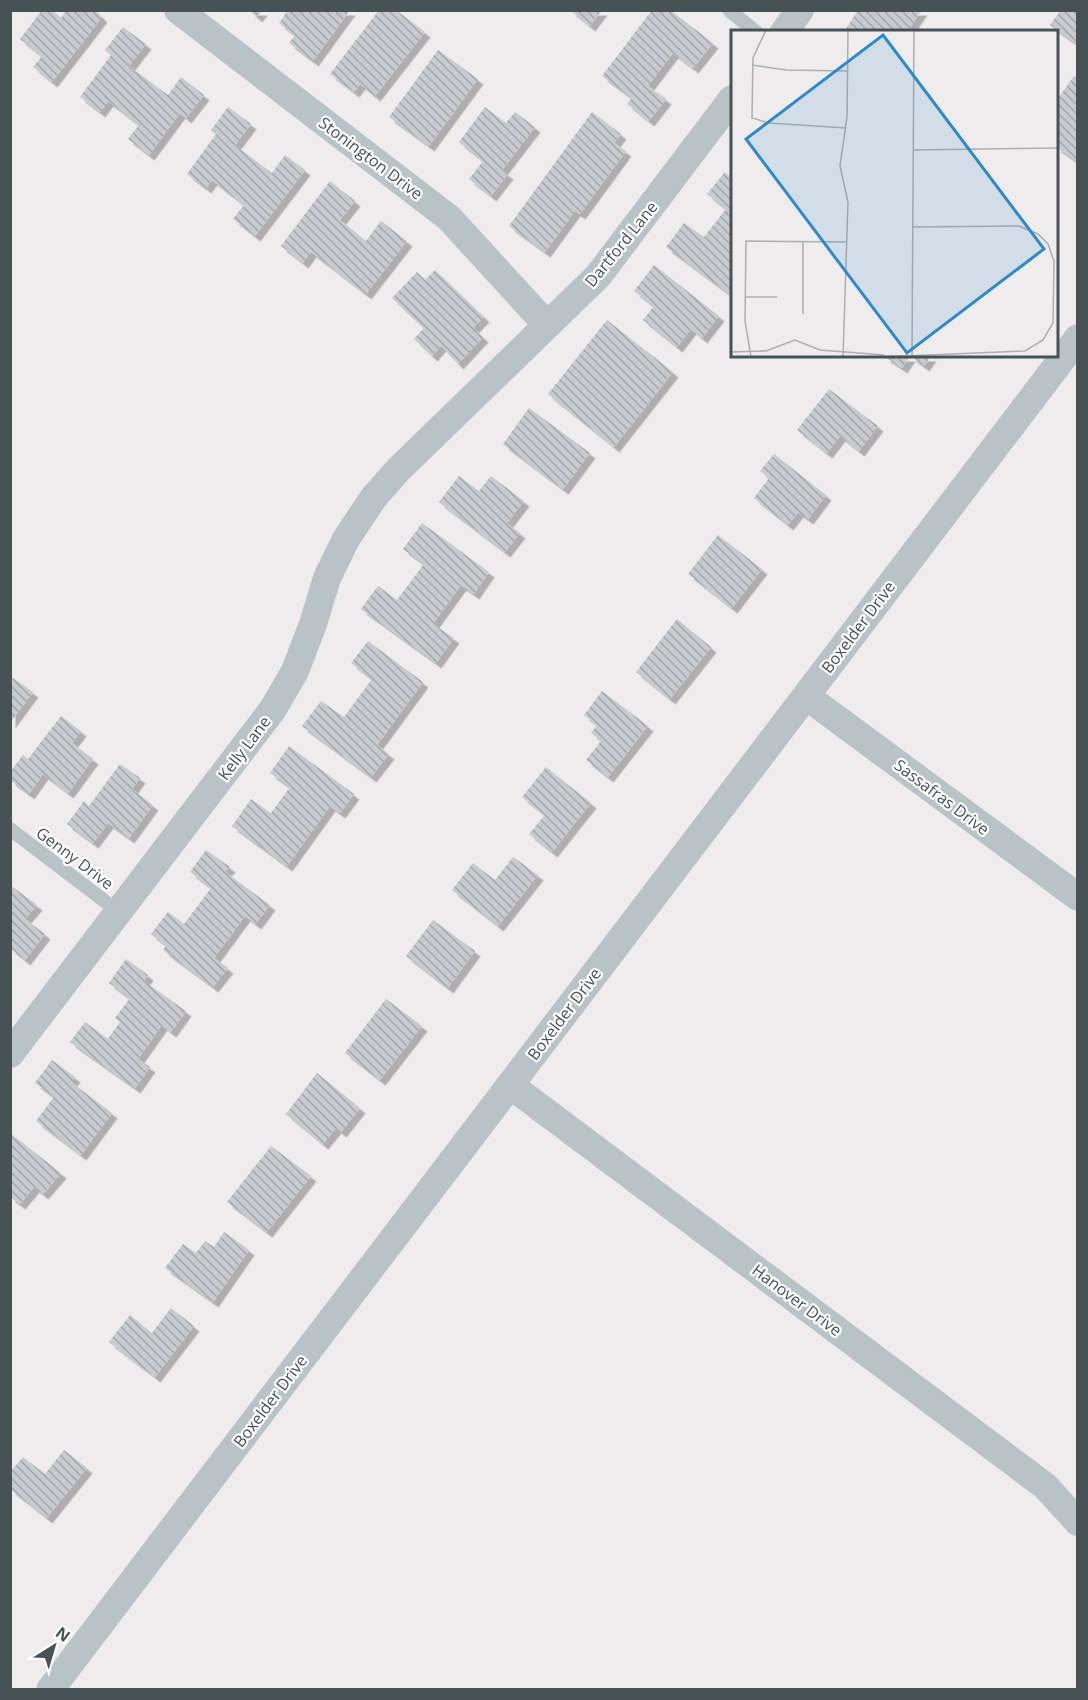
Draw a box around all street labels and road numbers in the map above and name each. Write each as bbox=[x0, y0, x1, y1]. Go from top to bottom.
street label: Stonington Drive bbox=[314, 112, 428, 204]
street label: Dartford Lane bbox=[580, 197, 662, 291]
street label: Boxelder Drive bbox=[816, 576, 900, 678]
street label: Kelly Lane bbox=[213, 711, 275, 785]
street label: Sassafras Drive bbox=[890, 754, 994, 840]
street label: Genny Drive bbox=[32, 822, 118, 894]
street label: Boxelder Drive bbox=[522, 963, 606, 1065]
street label: Hanover Drive bbox=[748, 1259, 846, 1341]
street label: Boxelder Drive bbox=[228, 1350, 312, 1452]

